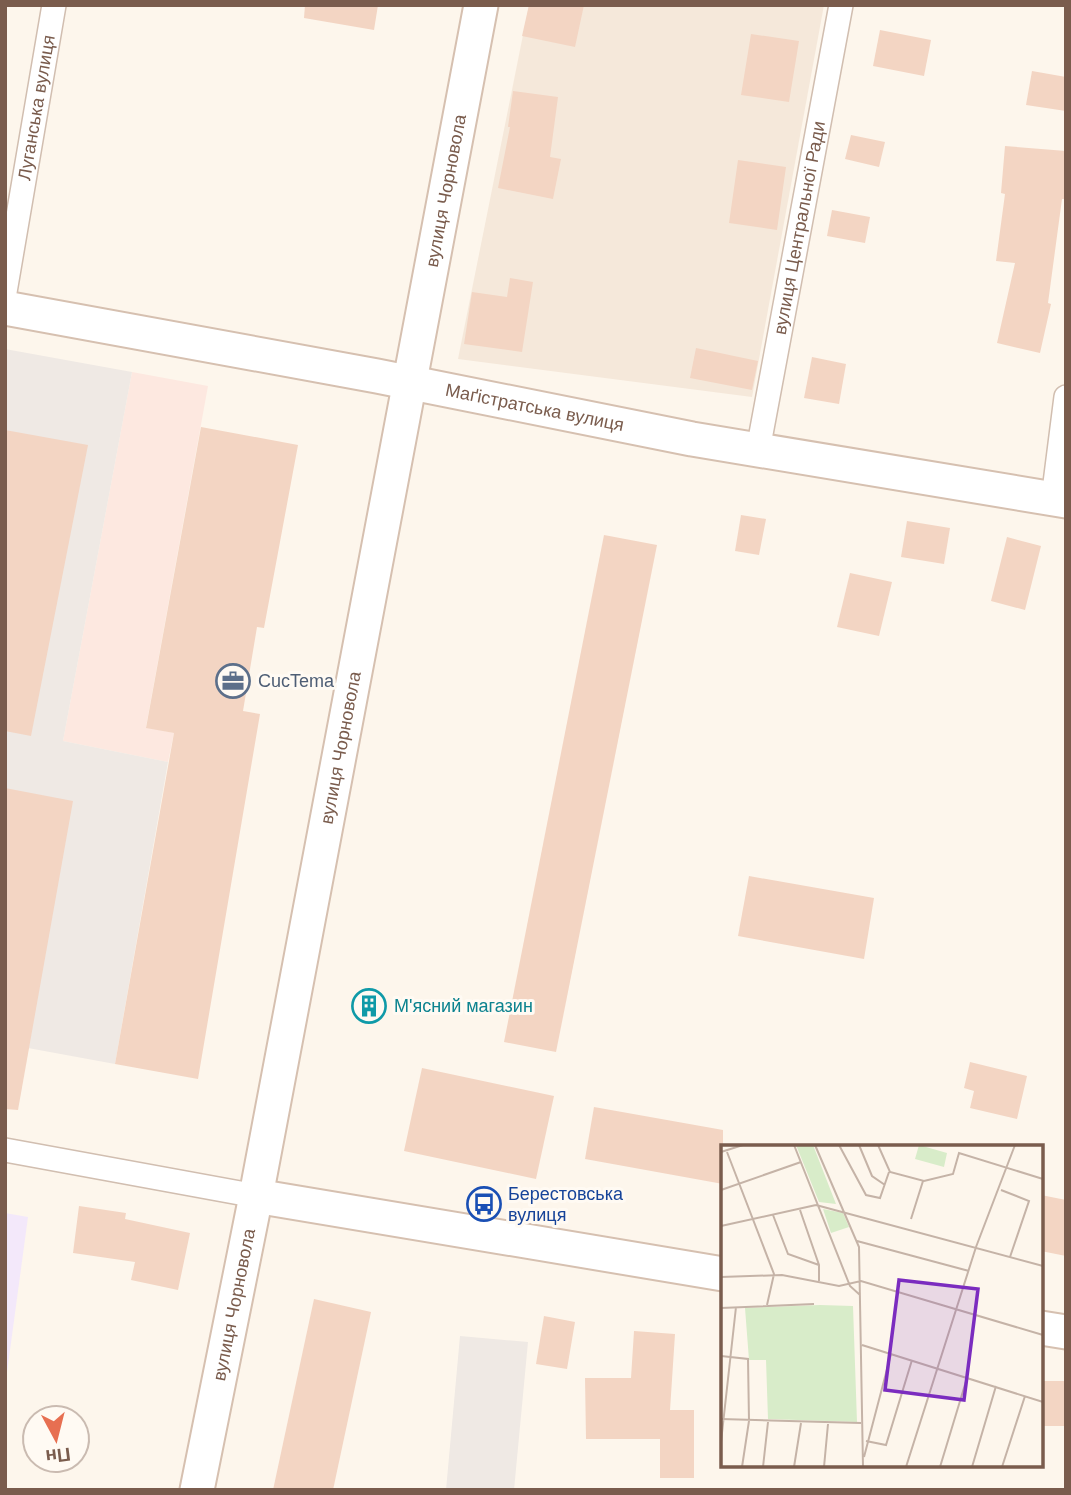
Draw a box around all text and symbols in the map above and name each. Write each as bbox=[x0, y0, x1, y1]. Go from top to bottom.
street label: Луганська вулиця bbox=[14, 33, 59, 182]
street label: вулиця Чорновола bbox=[422, 112, 470, 269]
street label: вулиця Центральної Ради bbox=[770, 119, 829, 336]
street label: Маґістратська вулиця bbox=[444, 380, 626, 435]
office icon: CucTema bbox=[214, 662, 252, 700]
street label: вулиця Чорновола bbox=[316, 669, 365, 826]
place label: CucTema bbox=[258, 671, 335, 691]
building icon: М'ясний магазин bbox=[350, 987, 388, 1025]
place label: М'ясний магазин bbox=[394, 996, 533, 1016]
inset map bbox=[721, 1145, 1043, 1467]
place label: Берестовська вулиця bbox=[508, 1184, 624, 1225]
bus stop icon: Берестовська вулиця bbox=[465, 1185, 503, 1223]
street label: вулиця Чорновола bbox=[209, 1226, 259, 1383]
north arrow bbox=[21, 1404, 91, 1474]
text: Пн bbox=[44, 1443, 72, 1467]

